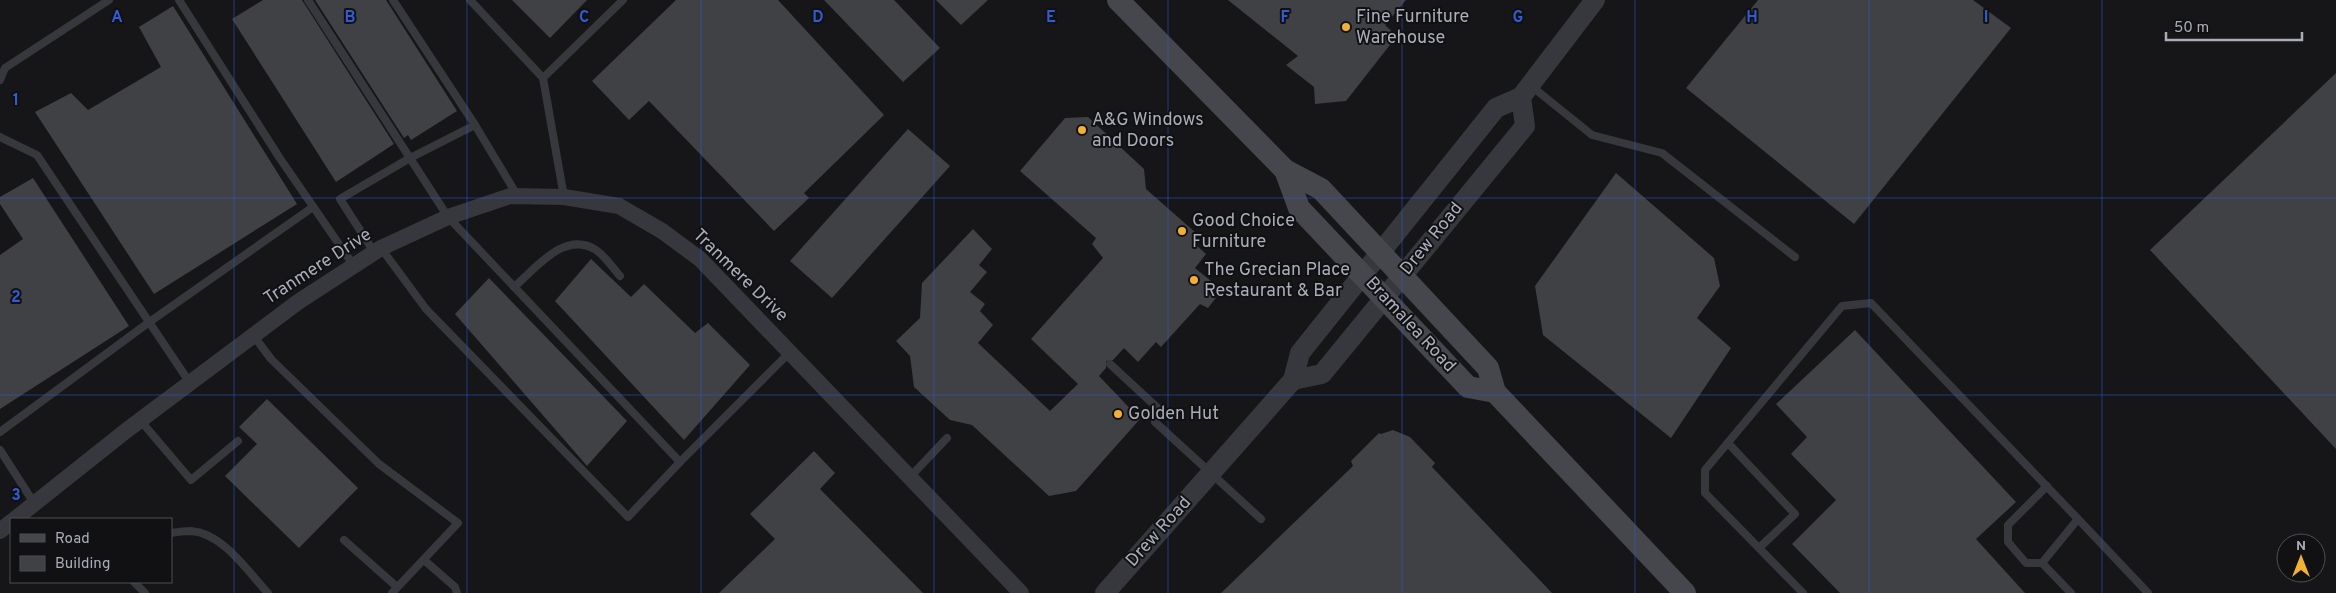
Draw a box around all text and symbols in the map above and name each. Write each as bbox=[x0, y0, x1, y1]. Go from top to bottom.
place label: Fine Furniture Warehouse bbox=[1356, 6, 1469, 50]
text: A bbox=[111, 8, 123, 28]
text: B bbox=[344, 8, 356, 28]
text: C bbox=[579, 8, 589, 28]
text: D bbox=[812, 8, 824, 28]
text: E bbox=[1046, 8, 1056, 28]
text: F bbox=[1280, 8, 1290, 28]
text: G bbox=[1513, 8, 1523, 28]
text: H bbox=[1746, 8, 1758, 28]
text: I bbox=[1984, 8, 1988, 28]
scale bar bbox=[2166, 10, 2302, 42]
text: 50 m bbox=[2174, 19, 2209, 38]
marker: Fine Furniture Warehouse bbox=[1340, 21, 1352, 33]
text: 1 bbox=[13, 91, 19, 111]
place label: A&G Windows and Doors bbox=[1092, 109, 1204, 153]
marker: A&G Windows and Doors bbox=[1076, 124, 1088, 136]
street label: Drew Road bbox=[1396, 198, 1468, 280]
place label: Good Choice Furniture bbox=[1192, 210, 1295, 254]
street label: Tranmere Drive bbox=[260, 224, 376, 310]
street label: Tranmere Drive bbox=[687, 225, 793, 327]
marker: Good Choice Furniture bbox=[1176, 225, 1188, 237]
place label: The Grecian Place Restaurant & Bar bbox=[1204, 259, 1350, 303]
street label: Bramalea Road bbox=[1360, 272, 1460, 378]
marker: The Grecian Place Restaurant & Bar bbox=[1188, 274, 1200, 286]
text: 2 bbox=[11, 288, 21, 308]
place label: Golden Hut bbox=[1128, 403, 1219, 426]
marker: Golden Hut bbox=[1112, 408, 1124, 420]
text: 3 bbox=[11, 486, 21, 506]
street label: Drew Road bbox=[1121, 492, 1197, 572]
legend bbox=[10, 518, 172, 583]
text: Road bbox=[55, 530, 90, 549]
north arrow bbox=[2276, 533, 2326, 583]
text: N bbox=[2296, 538, 2306, 555]
text: Building bbox=[55, 555, 110, 574]

